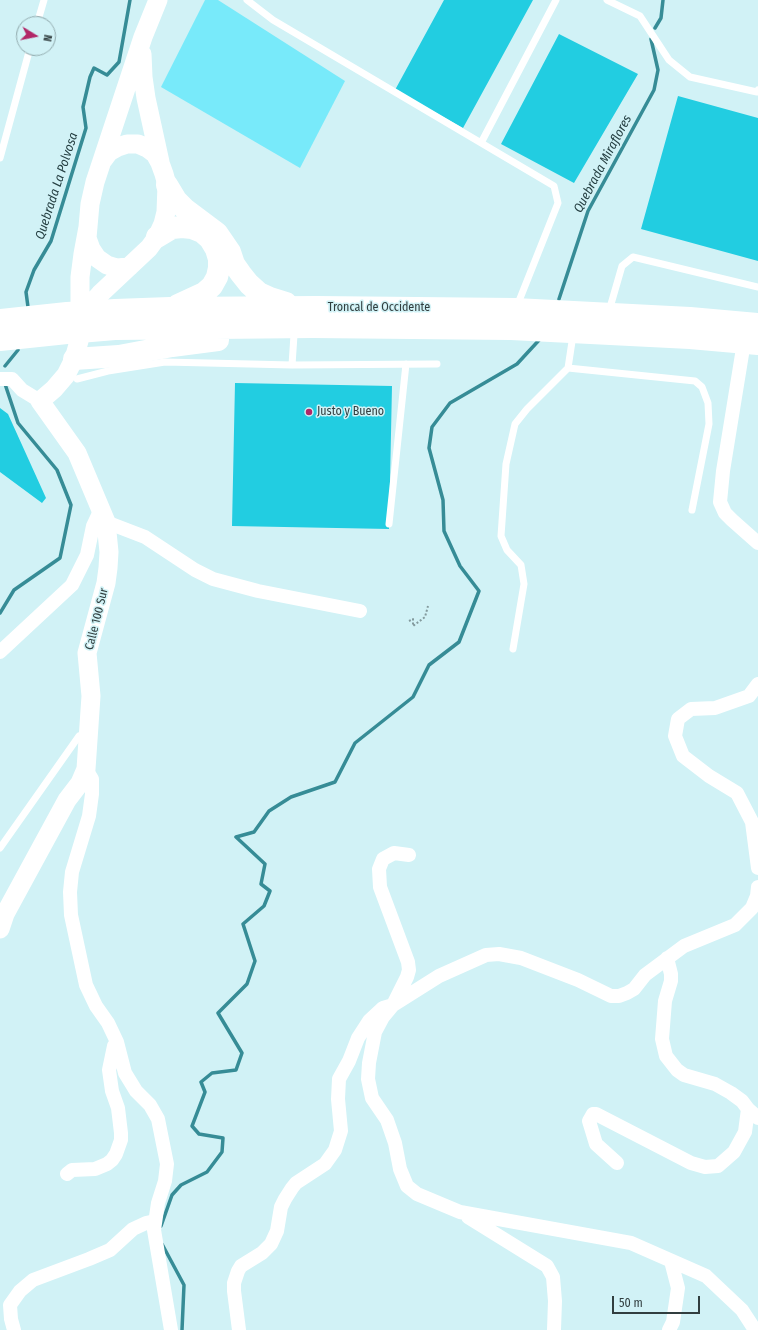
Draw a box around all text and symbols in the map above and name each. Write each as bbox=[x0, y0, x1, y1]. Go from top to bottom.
north arrow bbox=[16, 16, 56, 56]
text: N bbox=[40, 34, 54, 42]
water label: Quebrada Miraflores bbox=[571, 113, 635, 215]
water label: Quebrada La Polvosa bbox=[32, 130, 82, 242]
street label: Troncal de Occidente bbox=[328, 301, 430, 315]
place label: Justo y Bueno bbox=[317, 405, 384, 419]
marker: Justo y Bueno bbox=[304, 407, 314, 417]
street label: Calle 100 Sur bbox=[82, 587, 112, 651]
scale bar bbox=[614, 1288, 702, 1314]
text: 50 m bbox=[619, 1296, 643, 1310]

